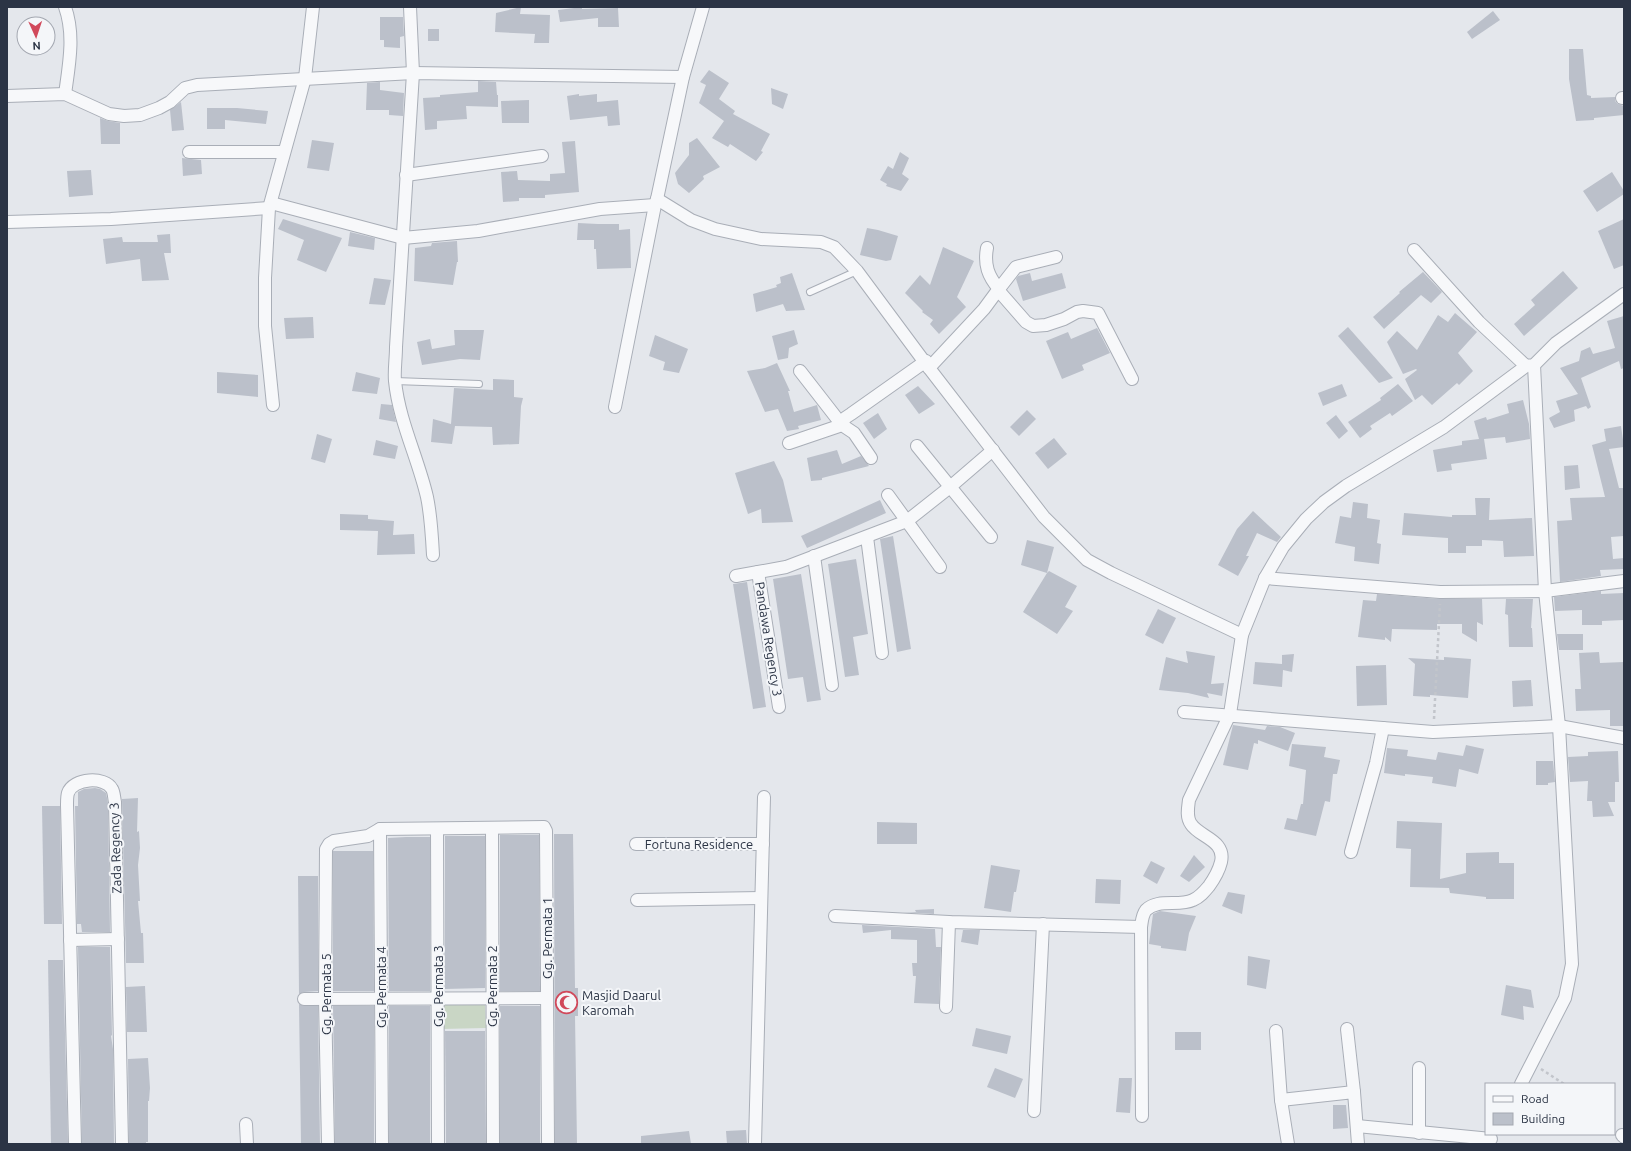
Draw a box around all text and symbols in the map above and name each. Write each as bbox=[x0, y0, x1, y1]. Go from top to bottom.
north arrow bbox=[16, 16, 56, 56]
text: N bbox=[32, 40, 41, 52]
street label: Pandawa Regency 3 bbox=[753, 581, 785, 697]
street label: Zada Regency 3 bbox=[106, 802, 124, 894]
street label: Fortuna Residence bbox=[645, 837, 753, 851]
street label: Gg. Permata 1 bbox=[540, 897, 554, 979]
street label: Gg. Permata 3 bbox=[431, 945, 445, 1027]
street label: Gg. Permata 2 bbox=[485, 945, 499, 1027]
street label: Gg. Permata 4 bbox=[374, 946, 388, 1028]
street label: Gg. Permata 5 bbox=[319, 953, 333, 1035]
place label: Masjid Daarul Karomah bbox=[582, 988, 661, 1017]
mosque icon: Masjid Daarul Karomah bbox=[553, 989, 579, 1015]
legend bbox=[1485, 1083, 1615, 1135]
text: Road bbox=[1521, 1092, 1549, 1105]
text: Building bbox=[1521, 1112, 1565, 1125]

